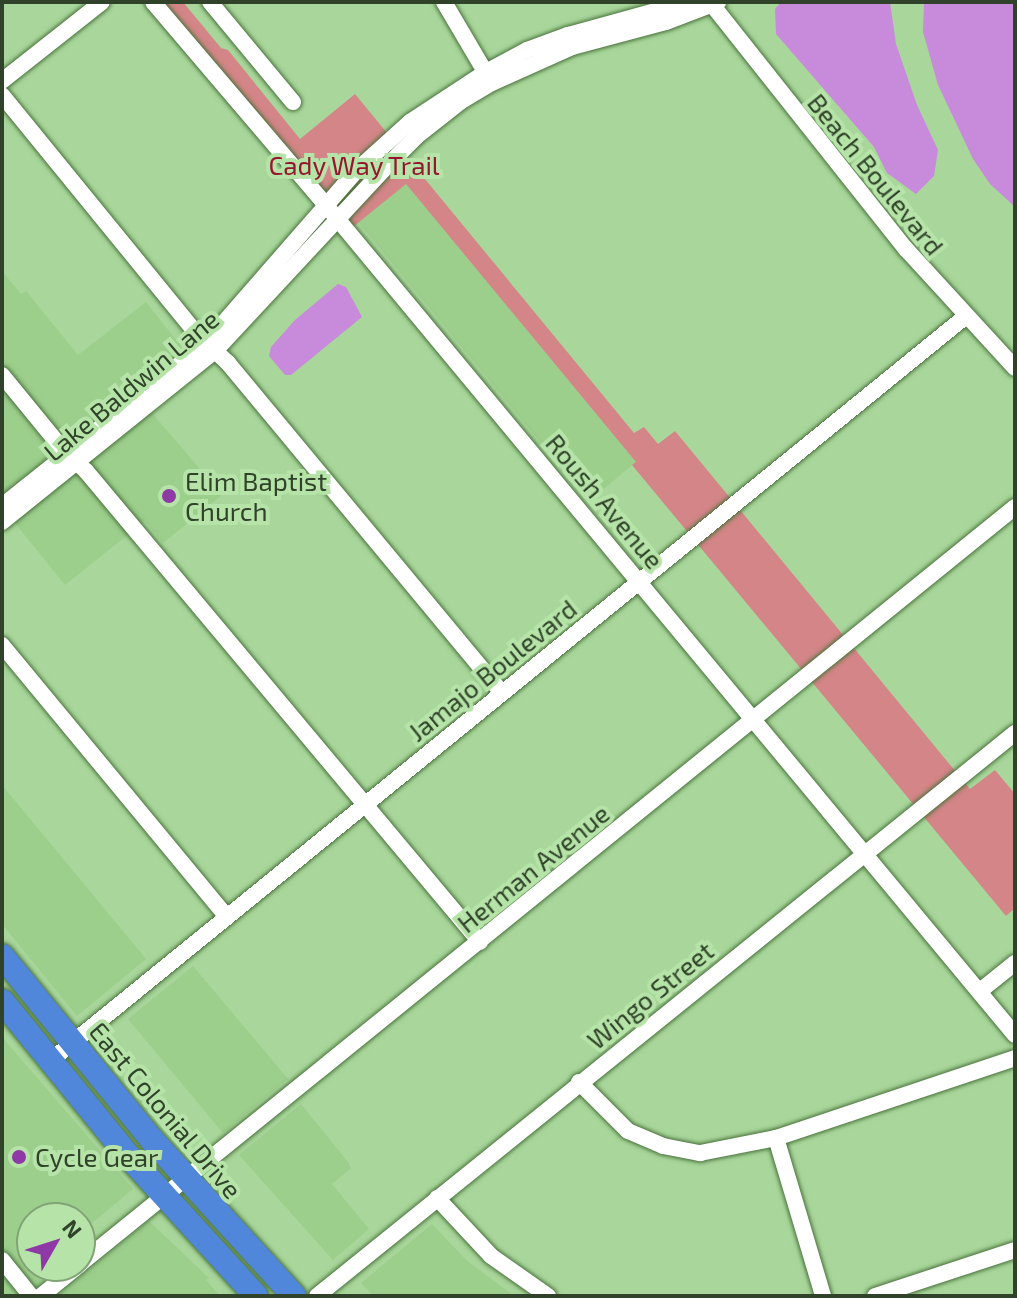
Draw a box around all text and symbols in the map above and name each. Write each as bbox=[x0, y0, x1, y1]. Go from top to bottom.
street label: Beach Boulevard bbox=[801, 87, 951, 261]
park label: Cady Way Trail bbox=[267, 149, 441, 181]
street label: Lake Baldwin Lane bbox=[37, 303, 225, 467]
street label: Roush Avenue bbox=[539, 427, 671, 575]
place label: Elim Baptist Church bbox=[185, 465, 327, 526]
marker: Elim Baptist Church bbox=[160, 487, 178, 505]
street label: Jamajo Boulevard bbox=[402, 593, 582, 747]
street label: Herman Avenue bbox=[451, 797, 615, 939]
street label: Wingo Street bbox=[581, 935, 719, 1055]
street label: East Colonial Drive bbox=[83, 1015, 249, 1205]
place label: Cycle Gear bbox=[35, 1141, 158, 1173]
marker: Cycle Gear bbox=[10, 1148, 28, 1166]
north arrow bbox=[16, 1202, 96, 1282]
text: N bbox=[58, 1214, 88, 1243]

